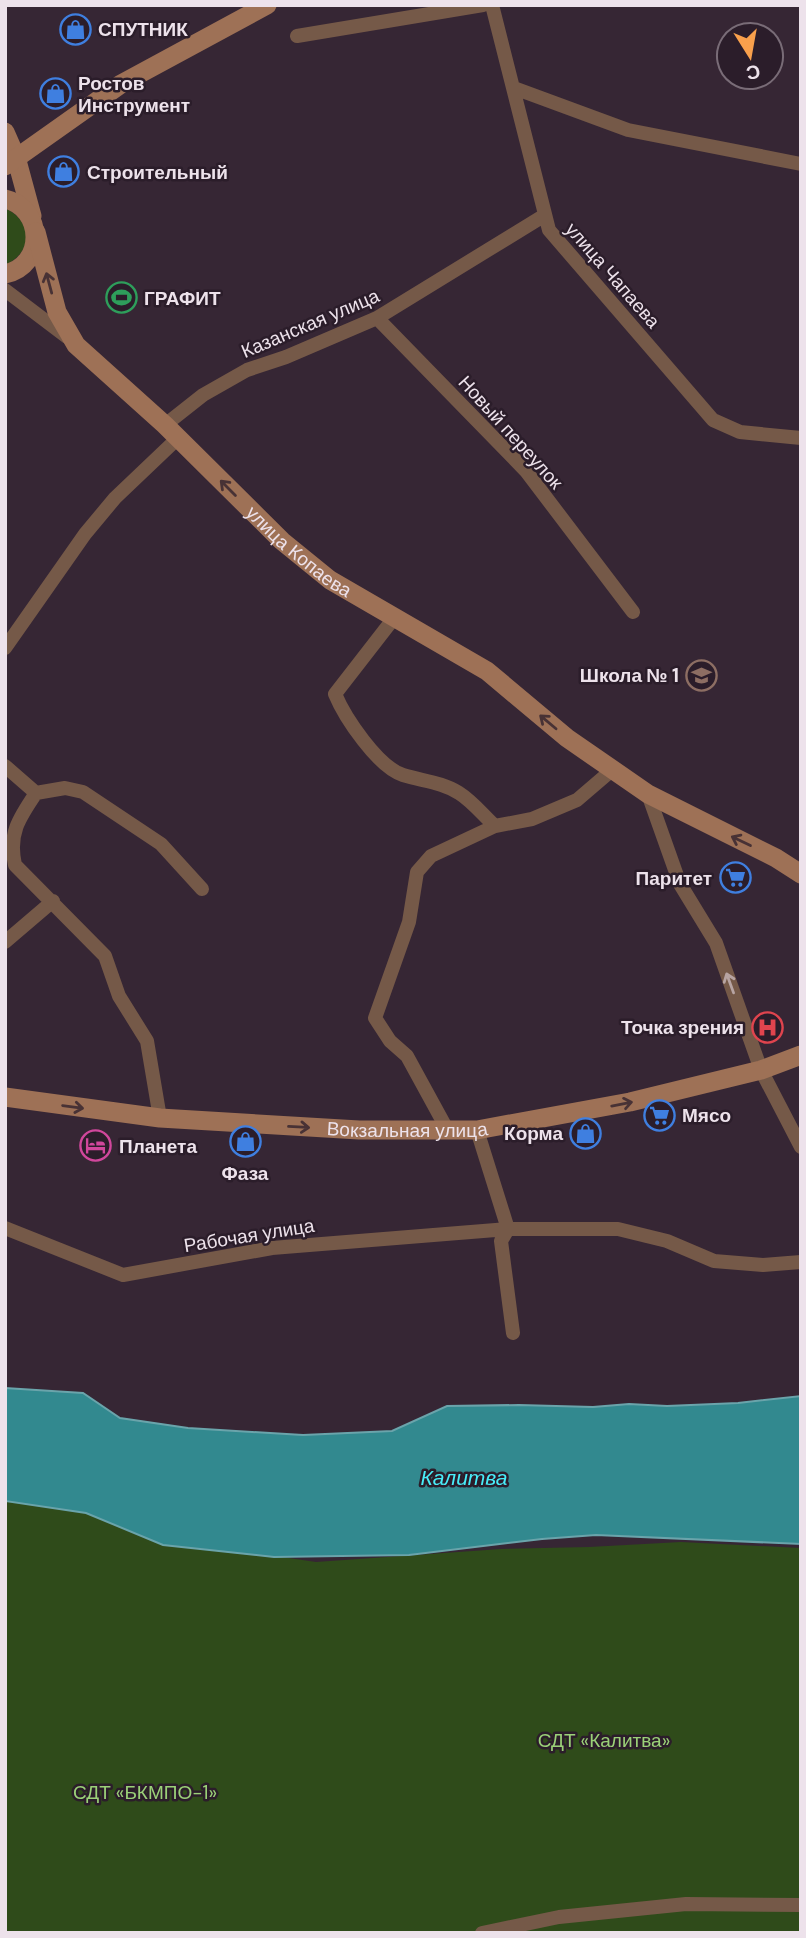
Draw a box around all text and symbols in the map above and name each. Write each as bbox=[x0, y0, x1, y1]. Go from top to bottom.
shop icon: СПУТНИК bbox=[58, 12, 92, 46]
place label: СПУТНИК bbox=[98, 17, 188, 42]
north arrow bbox=[715, 21, 785, 91]
text: С bbox=[744, 59, 762, 86]
place label: Ростов Инструмент bbox=[78, 71, 190, 118]
shop icon: Ростов Инструмент bbox=[38, 77, 72, 111]
shop icon: Строительный bbox=[47, 155, 81, 189]
place label: Строительный bbox=[87, 160, 228, 185]
street label: улица Чапаева bbox=[560, 217, 666, 334]
one-way arrow bbox=[42, 272, 55, 295]
sports icon: ГРАФИТ bbox=[104, 281, 138, 315]
street label: Казанская улица bbox=[237, 283, 383, 364]
place label: ГРАФИТ bbox=[144, 286, 221, 311]
street label: Новый переулок bbox=[453, 370, 569, 495]
one-way arrow bbox=[220, 479, 237, 496]
street label: улица Копаева bbox=[240, 500, 357, 603]
school or university icon: Школа № 1 bbox=[685, 658, 719, 692]
place label: Школа № 1 bbox=[580, 663, 679, 688]
one-way arrow bbox=[540, 714, 558, 730]
one-way arrow bbox=[731, 834, 752, 848]
supermarket icon: Паритет bbox=[718, 861, 752, 895]
place label: Паритет bbox=[636, 866, 712, 891]
one-way arrow bbox=[723, 972, 735, 994]
hospital icon: Точка зрения bbox=[750, 1010, 784, 1044]
place label: Точка зрения bbox=[621, 1015, 744, 1040]
one-way arrow bbox=[610, 1096, 633, 1110]
supermarket icon: Мясо bbox=[642, 1098, 676, 1132]
one-way arrow bbox=[61, 1100, 84, 1113]
place label: Мясо bbox=[682, 1103, 731, 1128]
street label: Вокзальная улица bbox=[326, 1116, 490, 1143]
shop icon: Корма bbox=[569, 1116, 603, 1150]
one-way arrow bbox=[287, 1121, 310, 1134]
place label: Корма bbox=[504, 1121, 563, 1146]
shop icon: Фаза bbox=[228, 1125, 262, 1159]
hotel icon: Планета bbox=[79, 1129, 113, 1163]
place label: Планета bbox=[119, 1134, 197, 1159]
place label: Фаза bbox=[222, 1161, 269, 1186]
street label: Рабочая улица bbox=[182, 1213, 316, 1258]
water label: Калитва bbox=[420, 1464, 508, 1492]
park label: СДТ «Калитва» bbox=[538, 1728, 670, 1753]
park label: СДТ «БКМПО-1» bbox=[73, 1780, 217, 1805]

